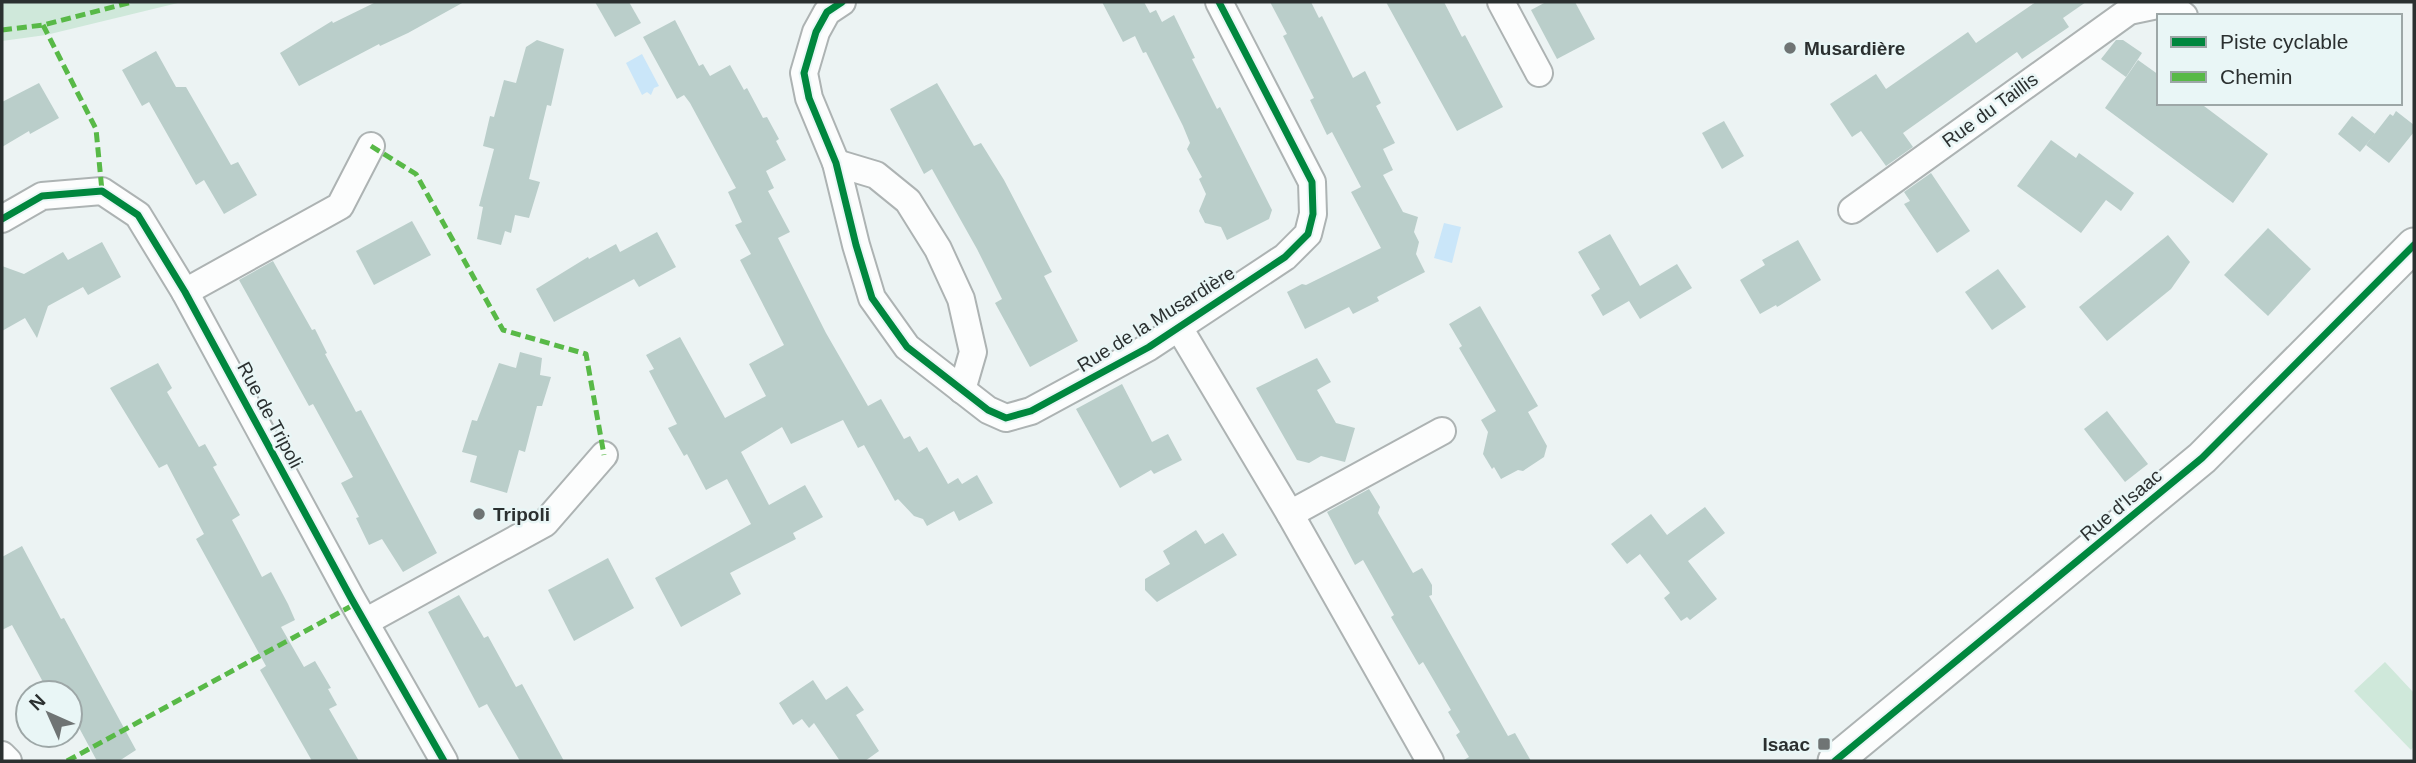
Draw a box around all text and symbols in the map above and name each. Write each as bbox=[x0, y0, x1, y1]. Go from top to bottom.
legend bbox=[2157, 14, 2402, 105]
text: Piste cyclable bbox=[2220, 30, 2348, 53]
place label: Musardière bbox=[1804, 38, 1905, 59]
marker: Musardière bbox=[1782, 40, 1798, 56]
text: Chemin bbox=[2220, 65, 2292, 88]
street label: Rue du Taillis bbox=[1938, 68, 2042, 152]
street label: Rue de la Musardière bbox=[1073, 262, 1239, 376]
street label: Rue de Tripoli bbox=[233, 358, 307, 472]
street label: Rue d'Isaac bbox=[2076, 465, 2166, 545]
place label: Tripoli bbox=[493, 504, 550, 525]
marker: Tripoli bbox=[471, 506, 487, 522]
north arrow bbox=[14, 679, 84, 749]
text: N bbox=[25, 690, 50, 715]
place label: Isaac bbox=[1762, 734, 1810, 755]
marker: Isaac bbox=[1816, 736, 1832, 752]

